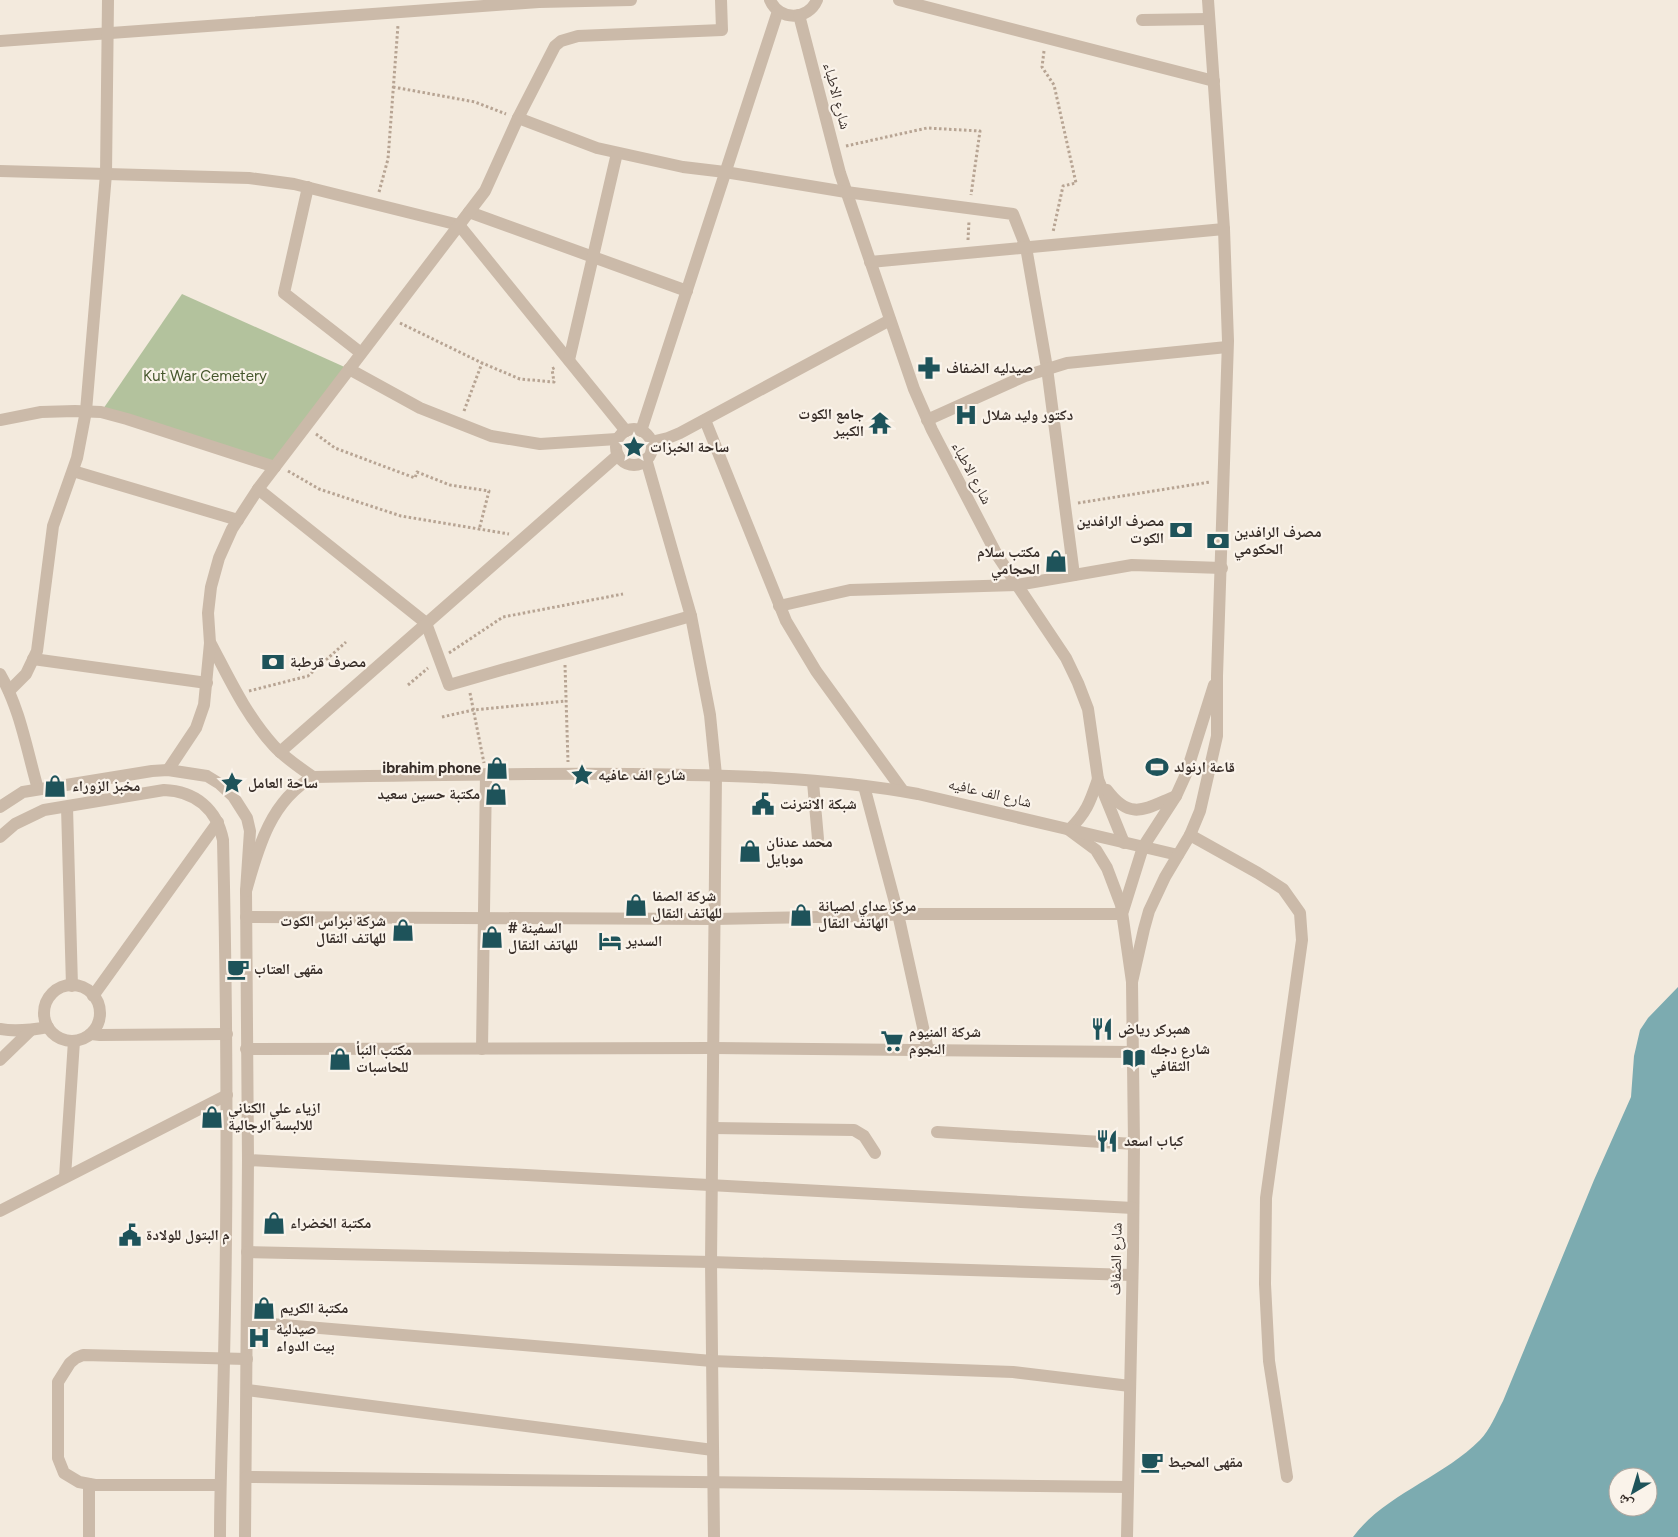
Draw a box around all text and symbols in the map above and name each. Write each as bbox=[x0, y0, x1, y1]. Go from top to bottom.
street label: شارع الاطباء bbox=[819, 61, 855, 132]
pharmacy icon: صيدليه الضفاف bbox=[916, 355, 942, 381]
place label: صيدليه الضفاف bbox=[946, 359, 1033, 377]
park label: Kut War Cemetery bbox=[143, 367, 267, 385]
hospital icon: دكتور وليد شلال bbox=[953, 402, 979, 428]
place label: جامع الكوت الكبير bbox=[798, 405, 864, 440]
place label: دكتور وليد شلال bbox=[982, 406, 1073, 424]
temple icon: جامع الكوت الكبير bbox=[867, 410, 893, 436]
place icon: ساحة الخبزات bbox=[621, 434, 647, 460]
place label: ساحة الخبزات bbox=[650, 438, 729, 456]
street label: شارع الاطباء bbox=[947, 439, 996, 508]
place label: مصرف الرافدين الكوت bbox=[1076, 512, 1164, 547]
bank icon: مصرف الرافدين الكوت bbox=[1168, 517, 1194, 543]
place label: مصرف الرافدين الحكومي bbox=[1234, 523, 1322, 561]
bank icon: مصرف الرافدين الحكومي bbox=[1205, 528, 1231, 554]
place label: مكتب سلام الحجامي bbox=[977, 543, 1040, 581]
shop icon: مكتب سلام الحجامي bbox=[1043, 548, 1069, 574]
bank icon: مصرف قرطبة bbox=[260, 649, 286, 675]
place label: مصرف قرطبة bbox=[290, 653, 366, 671]
sports icon: قاعة ارنولد bbox=[1144, 754, 1170, 780]
shop icon: ibrahim phone bbox=[484, 755, 510, 781]
place label: قاعة ارنولد bbox=[1174, 758, 1235, 776]
place label: ibrahim phone bbox=[382, 759, 482, 777]
place icon: شارع الف عافيه bbox=[569, 762, 595, 788]
place label: شارع الف عافيه bbox=[598, 766, 686, 785]
place icon: ساحة العامل bbox=[219, 770, 245, 796]
shop icon: مخبز الزوراء bbox=[42, 773, 68, 799]
place label: ساحة العامل bbox=[248, 774, 318, 792]
street label: شارع الف عافيه bbox=[946, 775, 1033, 812]
place label: مخبز الزوراء bbox=[72, 777, 140, 795]
shop icon: مكتبة حسين سعيد bbox=[483, 781, 509, 807]
place label: مكتبة حسين سعيد bbox=[378, 785, 480, 803]
public building icon: شبكة الانترنت bbox=[750, 791, 776, 817]
place label: شبكة الانترنت bbox=[780, 795, 857, 813]
place label: محمد عدنان موبايل bbox=[766, 833, 833, 868]
shop icon: محمد عدنان موبايل bbox=[737, 838, 763, 864]
place label: شركة الصفا للهاتف النقال bbox=[652, 887, 722, 922]
shop icon: شركة الصفا للهاتف النقال bbox=[623, 892, 649, 918]
place label: مركز عداي لصيانة الهاتف النقال bbox=[818, 897, 916, 932]
shop icon: مركز عداي لصيانة الهاتف النقال bbox=[788, 902, 814, 928]
place label: شركة نبراس الكوت للهاتف النقال bbox=[280, 912, 386, 947]
shop icon: شركة نبراس الكوت للهاتف النقال bbox=[390, 917, 416, 943]
place label: # السفينة للهاتف النقال bbox=[508, 919, 578, 954]
shop icon: # السفينة للهاتف النقال bbox=[479, 924, 505, 950]
hotel icon: السدير bbox=[597, 928, 623, 954]
place label: السدير bbox=[625, 932, 662, 950]
cafe icon: مقهى العتاب bbox=[225, 956, 251, 982]
place label: مقهى العتاب bbox=[254, 960, 323, 978]
restaurant icon: همبركر رياض bbox=[1089, 1016, 1115, 1042]
place label: همبركر رياض bbox=[1118, 1020, 1190, 1038]
place label: شركة المنيوم النجوم bbox=[909, 1023, 981, 1059]
supermarket icon: شركة المنيوم النجوم bbox=[879, 1028, 905, 1054]
place label: شارع دجله الثقافي bbox=[1150, 1040, 1210, 1078]
place label: مكتب النبأ للحاسبات bbox=[356, 1041, 412, 1076]
library icon: شارع دجله الثقافي bbox=[1121, 1045, 1147, 1071]
shop icon: مكتب النبأ للحاسبات bbox=[327, 1046, 353, 1072]
place label: ازياء علي الكناني للالبسة الرجالية bbox=[228, 1099, 321, 1134]
shop icon: ازياء علي الكناني للالبسة الرجالية bbox=[199, 1104, 225, 1130]
restaurant icon: كباب اسعد bbox=[1094, 1128, 1120, 1154]
place label: كباب اسعد bbox=[1124, 1132, 1184, 1150]
shop icon: مكتبة الخضراء bbox=[261, 1210, 287, 1236]
place label: مكتبة الخضراء bbox=[290, 1214, 371, 1232]
public building icon: م البتول للولادة bbox=[117, 1222, 143, 1248]
street label: شارع الضفاف bbox=[1106, 1222, 1127, 1296]
place label: م البتول للولادة bbox=[146, 1226, 230, 1245]
shop icon: مكتبة الكريم bbox=[251, 1295, 277, 1321]
place label: مكتبة الكريم bbox=[280, 1299, 348, 1318]
place label: صيدلية بيت الدواء bbox=[276, 1320, 335, 1355]
hospital icon: صيدلية بيت الدواء bbox=[246, 1325, 272, 1351]
cafe icon: مقهى المحيط bbox=[1139, 1449, 1165, 1475]
place label: مقهى المحيط bbox=[1168, 1453, 1243, 1471]
north arrow bbox=[1608, 1467, 1658, 1517]
text: ش bbox=[1614, 1490, 1636, 1513]

